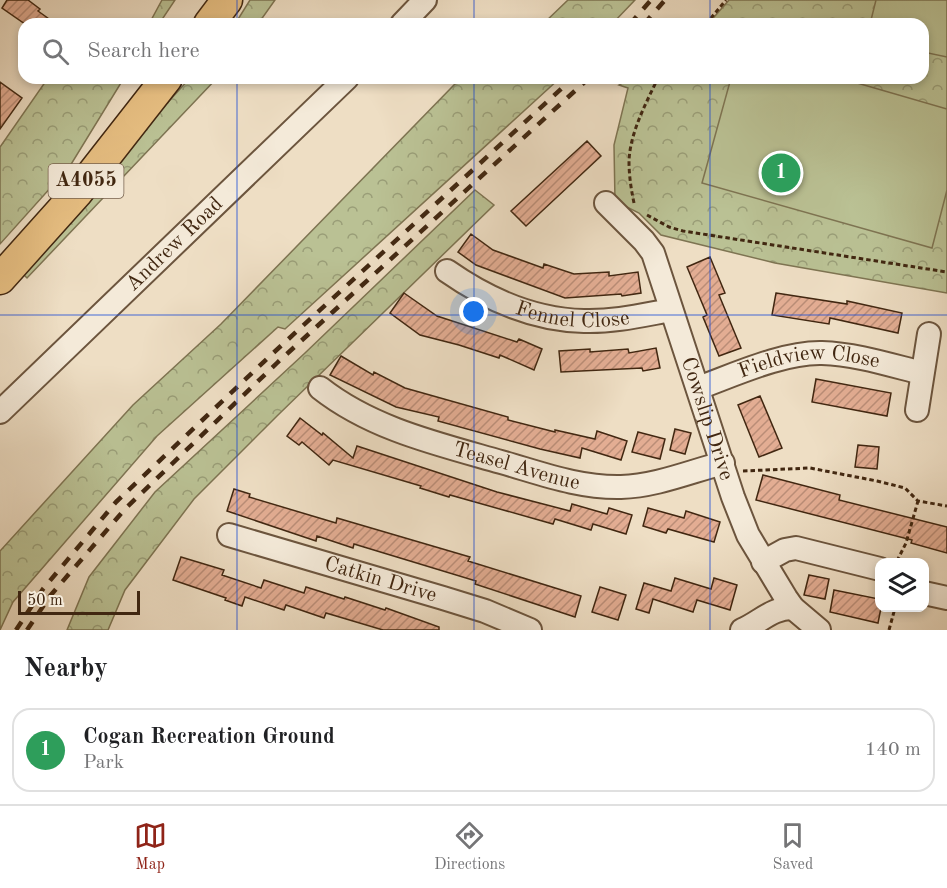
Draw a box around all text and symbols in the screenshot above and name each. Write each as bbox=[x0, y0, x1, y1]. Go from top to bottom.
search box bbox=[18, 18, 929, 84]
icon: search bbox=[39, 35, 72, 68]
text: Search here bbox=[87, 40, 200, 62]
pin: 1 bbox=[762, 150, 800, 195]
road number: A4055 bbox=[48, 164, 124, 198]
street label: Andrew Road bbox=[122, 193, 227, 295]
your location bbox=[459, 297, 488, 326]
street label: Fennel Close bbox=[513, 298, 631, 332]
street label: Fieldview Close bbox=[735, 342, 882, 382]
street label: Cowslip Drive bbox=[677, 354, 737, 483]
street label: Teasel Avenue bbox=[451, 439, 582, 494]
street label: Catkin Drive bbox=[322, 553, 439, 606]
map controls bbox=[875, 558, 929, 612]
button: layers bbox=[875, 558, 929, 612]
scale bar bbox=[18, 588, 140, 616]
text: 50 m bbox=[27, 593, 63, 609]
text: Nearby bbox=[24, 656, 108, 682]
text: Cogan Recreation Ground bbox=[83, 726, 335, 748]
text: 1 bbox=[40, 740, 51, 760]
text: 140 m bbox=[865, 740, 921, 760]
text: Park bbox=[83, 753, 124, 773]
tab: Map bbox=[134, 819, 167, 875]
tab: Directions bbox=[434, 819, 505, 875]
tab: Saved bbox=[773, 819, 813, 875]

